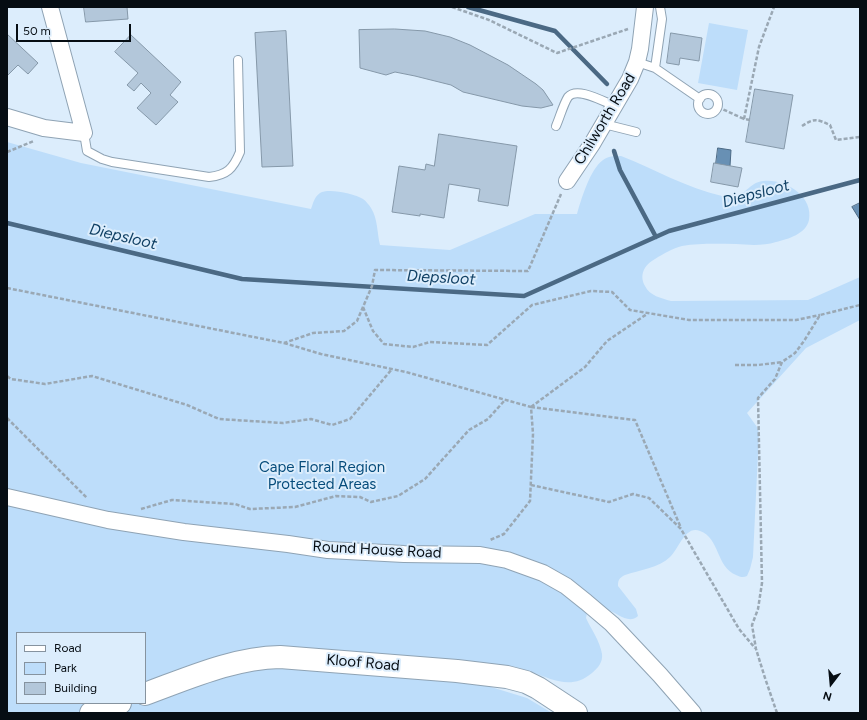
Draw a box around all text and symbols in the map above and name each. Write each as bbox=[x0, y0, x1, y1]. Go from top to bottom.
scale bar bbox=[18, 16, 133, 42]
text: 50 m bbox=[23, 24, 51, 38]
street label: Chilworth Road bbox=[571, 70, 639, 168]
water label: Diepsloot bbox=[720, 176, 792, 212]
water label: Diepsloot bbox=[87, 220, 159, 254]
water label: Diepsloot bbox=[406, 267, 476, 289]
park label: Cape Floral Region Protected Areas bbox=[259, 459, 385, 494]
street label: Round House Road bbox=[312, 538, 442, 562]
legend bbox=[16, 632, 146, 704]
text: Road bbox=[54, 641, 82, 655]
street label: Kloof Road bbox=[326, 651, 400, 675]
text: Park bbox=[54, 661, 77, 675]
north arrow bbox=[811, 664, 851, 704]
text: Building bbox=[54, 681, 97, 695]
text: N bbox=[822, 689, 833, 703]

